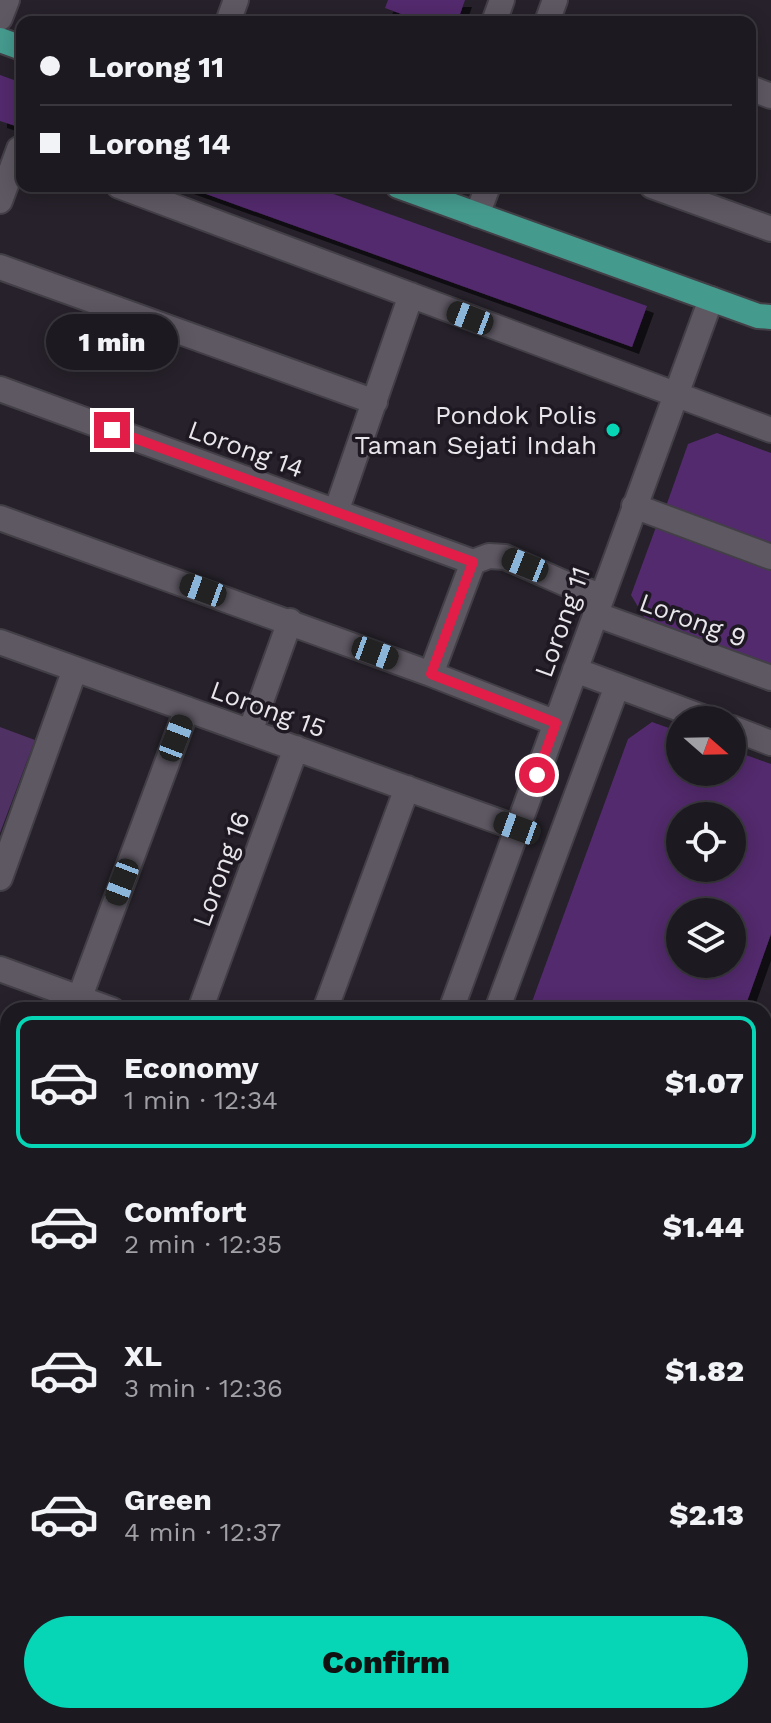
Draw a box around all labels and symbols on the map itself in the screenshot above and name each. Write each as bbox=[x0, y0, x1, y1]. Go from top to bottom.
car bbox=[443, 298, 497, 338]
callout: 1 min bbox=[46, 314, 178, 370]
place label: Pondok Polis Taman Sejati Indah bbox=[355, 400, 597, 460]
route end bbox=[94, 412, 130, 448]
street label: Lorong 14 bbox=[184, 414, 308, 484]
marker: Pondok Polis Taman Sejati Indah bbox=[604, 421, 622, 439]
car bbox=[498, 545, 552, 585]
street label: Lorong 11 bbox=[528, 563, 596, 681]
car bbox=[176, 571, 230, 609]
street label: Lorong 9 bbox=[636, 587, 750, 653]
car bbox=[348, 634, 402, 672]
street label: Lorong 15 bbox=[206, 674, 330, 744]
north arrow bbox=[666, 706, 746, 786]
car bbox=[156, 711, 196, 765]
route start bbox=[519, 757, 555, 793]
street label: Lorong 16 bbox=[186, 807, 256, 931]
car bbox=[490, 809, 544, 847]
car bbox=[102, 855, 142, 909]

